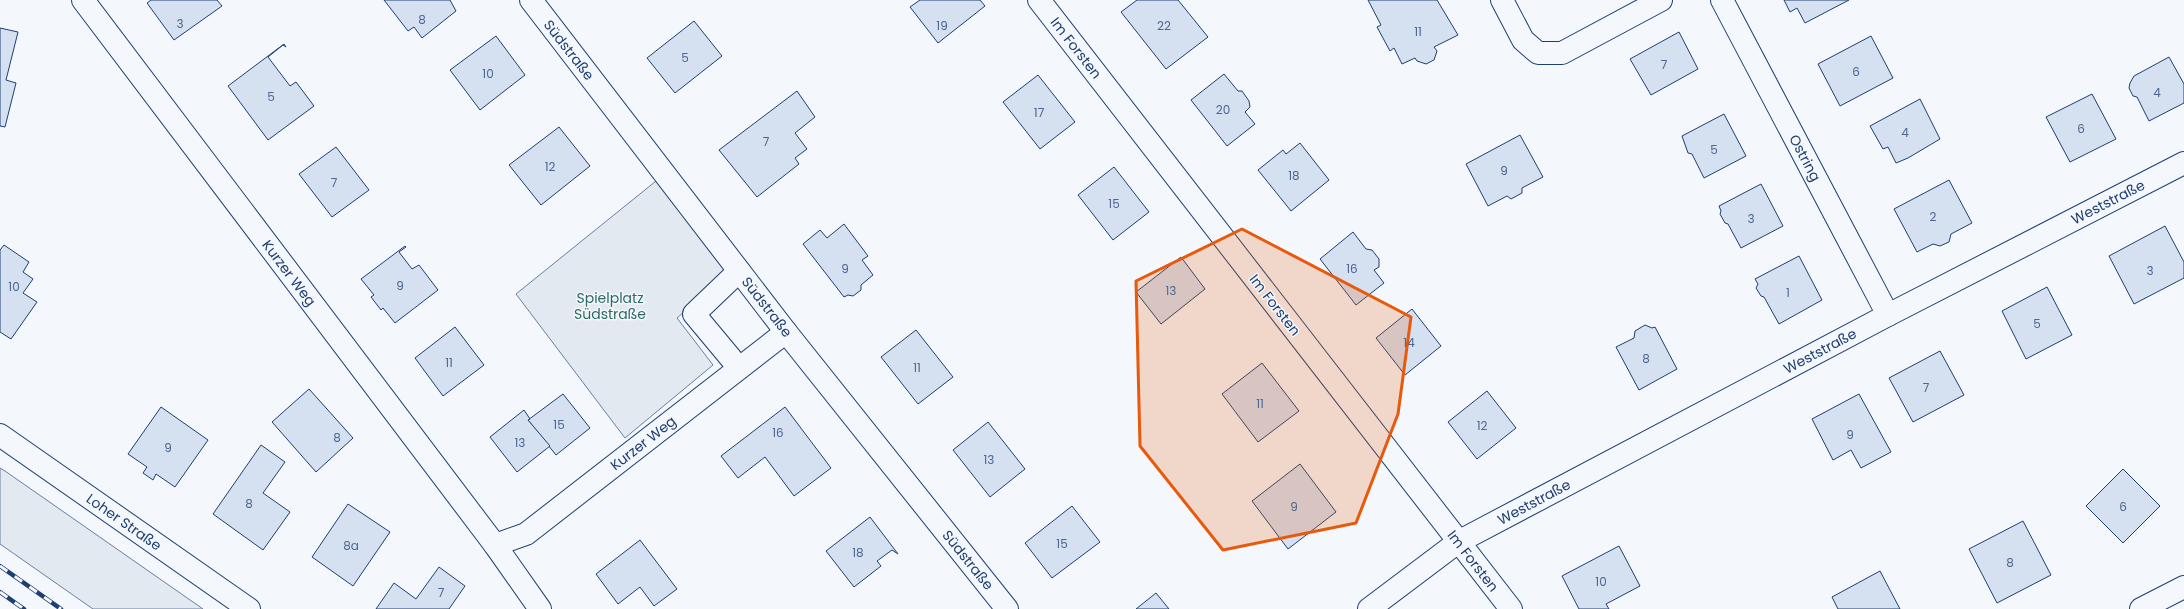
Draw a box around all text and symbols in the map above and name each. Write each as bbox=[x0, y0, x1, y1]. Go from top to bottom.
house number: 8 bbox=[418, 11, 426, 28]
street label: Im Forsten bbox=[1046, 13, 1106, 83]
house number: 3 bbox=[176, 15, 184, 32]
street label: Südstraße bbox=[539, 15, 599, 85]
house number: 19 bbox=[936, 17, 948, 34]
house number: 22 bbox=[1157, 17, 1171, 34]
house number: 11 bbox=[1414, 23, 1422, 40]
house number: 5 bbox=[681, 49, 689, 66]
house number: 7 bbox=[1661, 56, 1668, 73]
house number: 6 bbox=[1852, 63, 1860, 80]
house number: 10 bbox=[482, 65, 494, 82]
house number: 4 bbox=[2153, 84, 2161, 101]
house number: 5 bbox=[267, 88, 275, 105]
house number: 20 bbox=[1216, 101, 1230, 118]
house number: 17 bbox=[1034, 104, 1045, 121]
house number: 6 bbox=[2077, 120, 2085, 137]
house number: 4 bbox=[1901, 124, 1909, 141]
street label: Ostring bbox=[1784, 131, 1826, 185]
house number: 7 bbox=[763, 133, 770, 150]
house number: 5 bbox=[1710, 141, 1718, 158]
house number: 12 bbox=[545, 158, 555, 175]
house number: 9 bbox=[1500, 162, 1508, 179]
house number: 18 bbox=[1288, 167, 1300, 184]
house number: 7 bbox=[331, 174, 338, 191]
street label: Weststraße bbox=[2068, 175, 2148, 229]
house number: 15 bbox=[1108, 195, 1120, 212]
house number: 2 bbox=[1930, 208, 1937, 225]
house number: 3 bbox=[1747, 210, 1755, 227]
street label: Kurzer Weg bbox=[257, 236, 321, 310]
house number: 9 bbox=[841, 260, 849, 277]
house number: 16 bbox=[1346, 260, 1358, 277]
house number: 3 bbox=[2146, 262, 2154, 279]
street label: Im Forsten bbox=[1245, 270, 1305, 340]
street label: Südstraße bbox=[737, 272, 797, 342]
house number: 9 bbox=[396, 277, 404, 294]
house number: 10 bbox=[8, 278, 20, 295]
house number: 13 bbox=[1166, 282, 1176, 299]
house number: 1 bbox=[1786, 284, 1790, 301]
park label: Spielplatz Südstraße bbox=[574, 288, 646, 324]
house number: 5 bbox=[2033, 315, 2041, 332]
street label: Weststraße bbox=[1780, 323, 1860, 379]
house number: 14 bbox=[1403, 334, 1415, 351]
house number: 8 bbox=[1642, 350, 1650, 367]
house number: 11 bbox=[445, 354, 453, 371]
house number: 11 bbox=[913, 359, 921, 376]
house number: 7 bbox=[1923, 379, 1930, 396]
house number: 11 bbox=[1256, 395, 1264, 412]
street label: Kurzer Weg bbox=[606, 411, 680, 475]
house number: 15 bbox=[553, 416, 565, 433]
house number: 12 bbox=[1477, 417, 1487, 434]
house number: 16 bbox=[772, 424, 784, 441]
house number: 9 bbox=[1846, 426, 1854, 443]
house number: 8 bbox=[333, 429, 341, 446]
house number: 13 bbox=[515, 434, 525, 451]
house number: 9 bbox=[164, 439, 172, 456]
house number: 13 bbox=[984, 451, 994, 468]
street label: Weststraße bbox=[1494, 474, 1574, 530]
street label: Loher Straße bbox=[82, 489, 166, 556]
house number: 8 bbox=[245, 495, 253, 512]
house number: 9 bbox=[1290, 498, 1298, 515]
house number: 6 bbox=[2119, 498, 2127, 515]
street label: Südstraße bbox=[938, 526, 999, 594]
street label: Im Forsten bbox=[1443, 526, 1503, 596]
house number: 15 bbox=[1056, 535, 1068, 552]
house number: 8a bbox=[343, 537, 359, 554]
house number: 18 bbox=[852, 544, 864, 561]
house number: 8 bbox=[2006, 554, 2014, 571]
house number: 10 bbox=[1595, 573, 1607, 590]
house number: 7 bbox=[438, 584, 445, 601]

